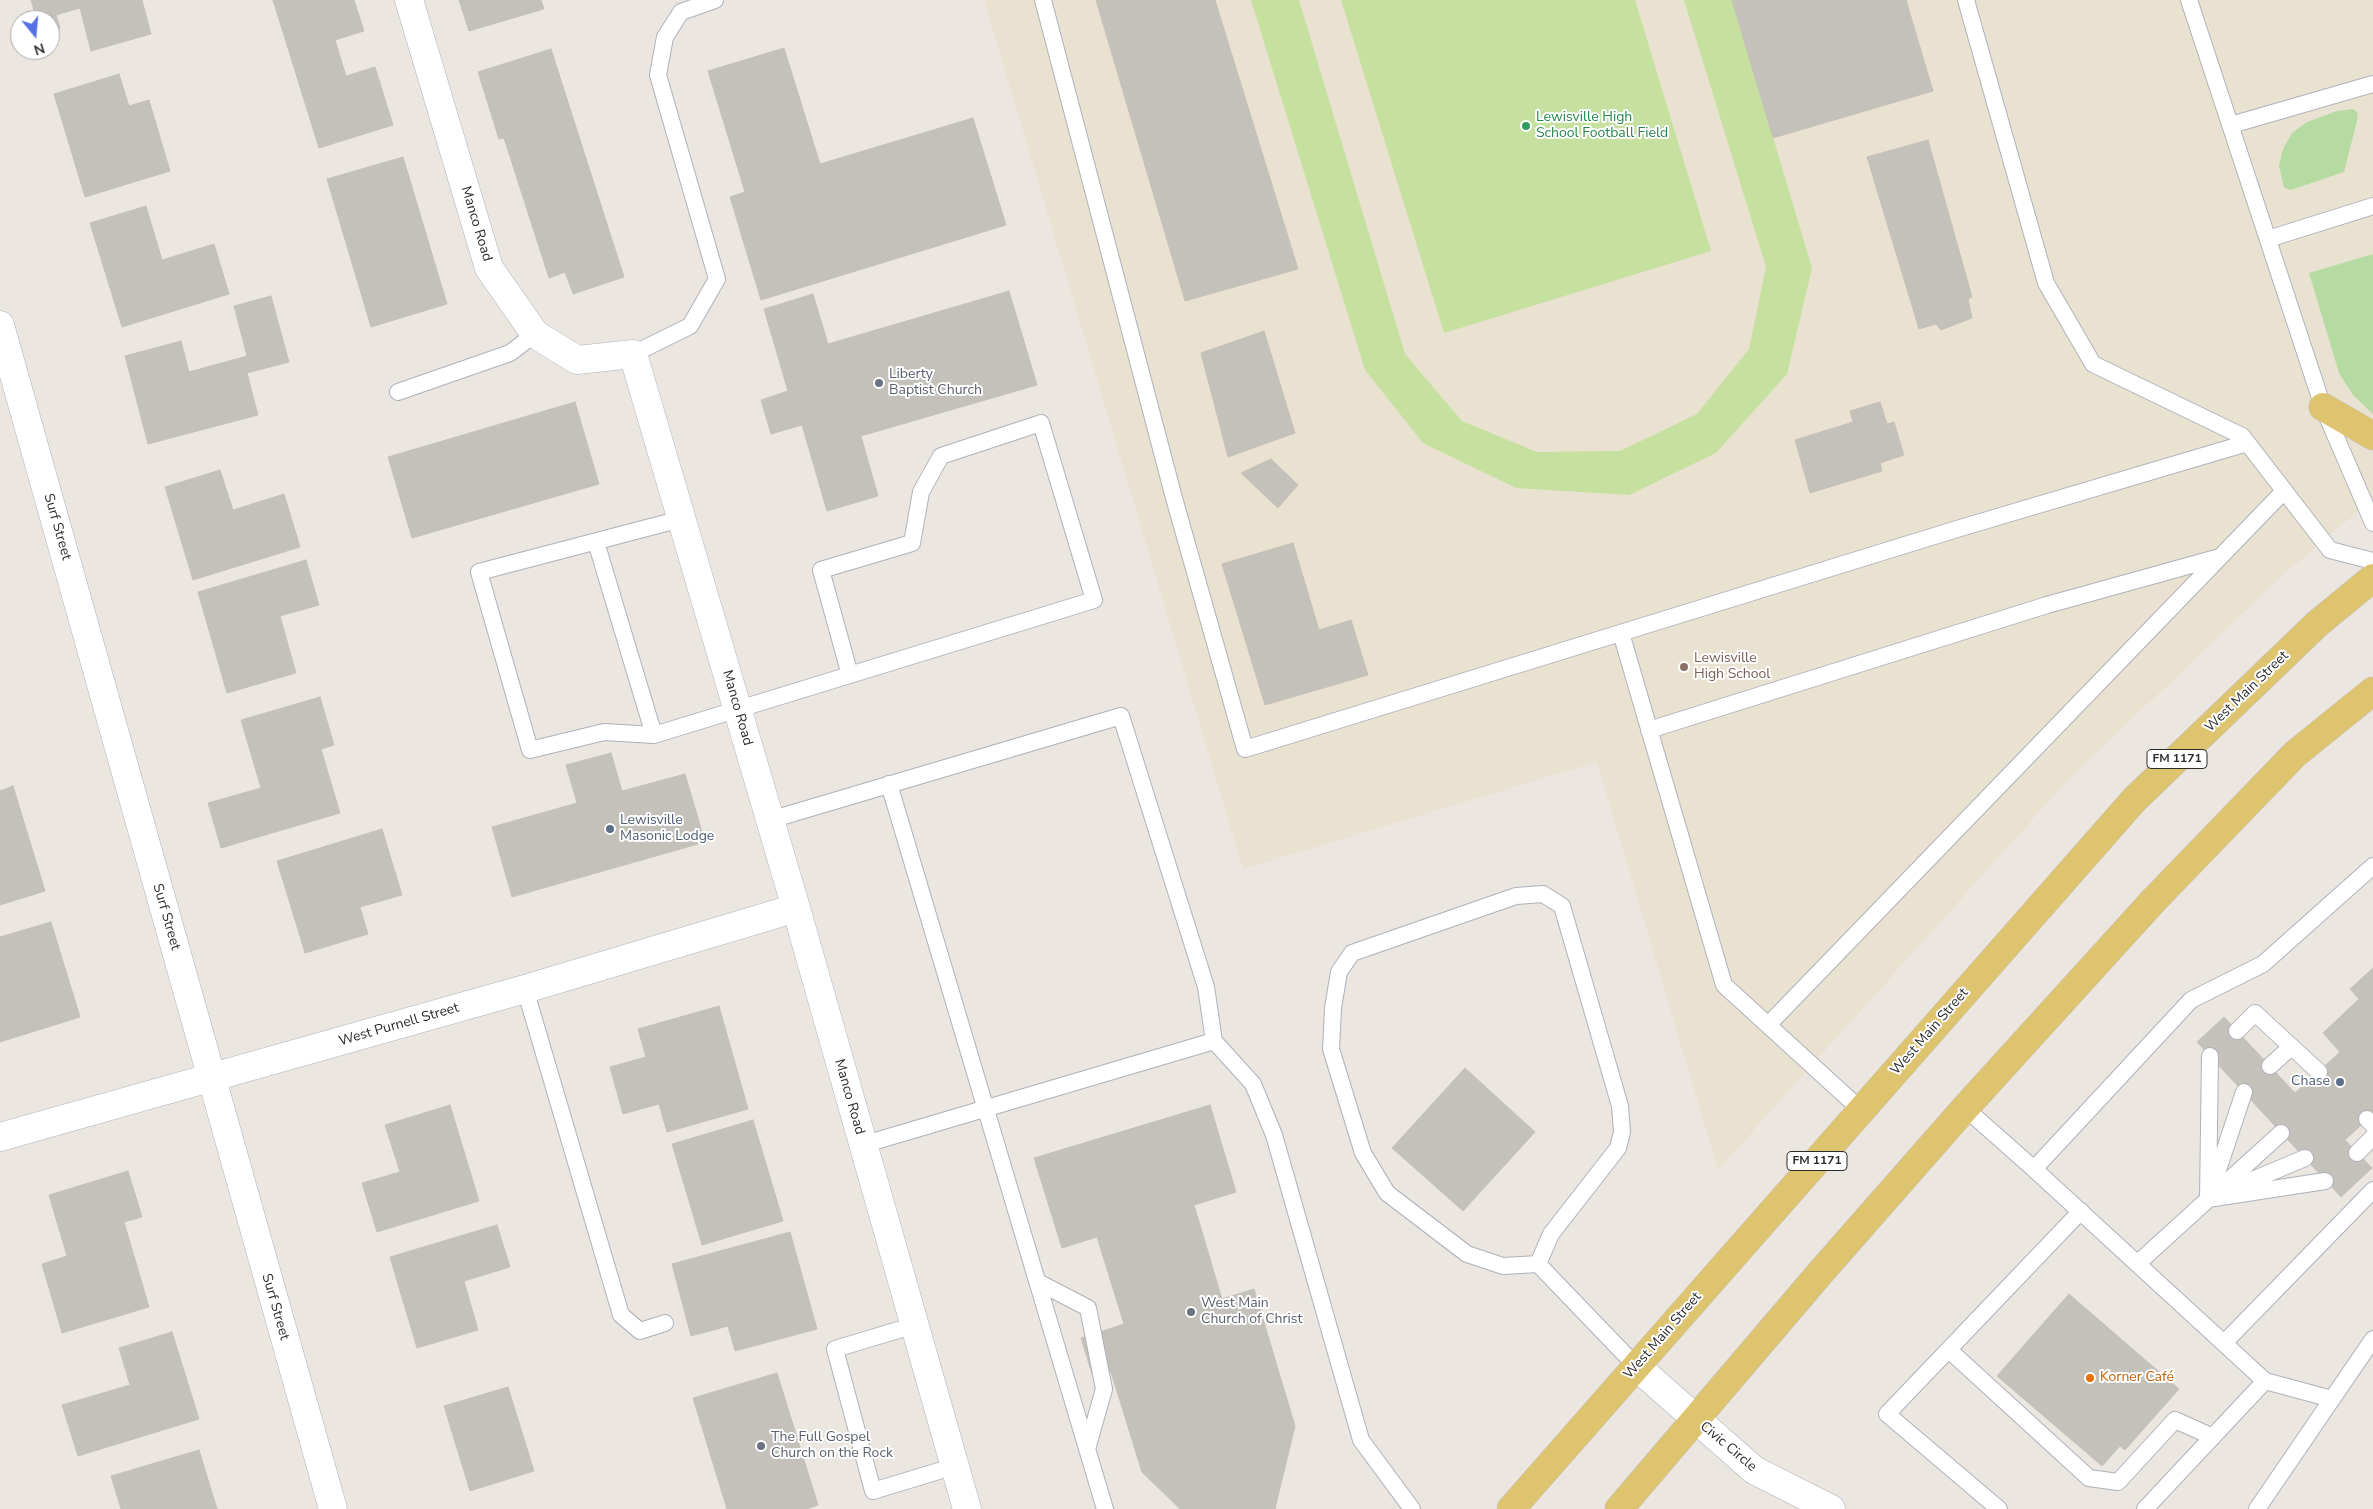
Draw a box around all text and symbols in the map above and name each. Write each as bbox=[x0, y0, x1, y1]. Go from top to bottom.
north arrow bbox=[10, 10, 60, 60]
text: N bbox=[31, 38, 47, 59]
place label: Lewisville High School Football Field bbox=[1536, 110, 1668, 142]
marker: Lewisville High School Football Field bbox=[1520, 120, 1532, 132]
street label: Manco Road bbox=[457, 184, 495, 264]
place label: Liberty Baptist Church bbox=[889, 367, 982, 400]
marker: Liberty Baptist Church bbox=[873, 377, 885, 389]
street label: Surf Street bbox=[40, 492, 74, 562]
street label: West Main Street bbox=[2202, 648, 2292, 736]
place label: Lewisville High School bbox=[1694, 651, 1770, 684]
marker: Lewisville High School bbox=[1678, 661, 1690, 673]
street label: Manco Road bbox=[718, 668, 756, 748]
road number: FM 1171 bbox=[2147, 750, 2207, 769]
place label: Lewisville Masonic Lodge bbox=[620, 813, 714, 846]
marker: Lewisville Masonic Lodge bbox=[604, 823, 616, 835]
street label: Surf Street bbox=[149, 882, 183, 952]
street label: West Main Street bbox=[1888, 985, 1972, 1079]
street label: West Purnell Street bbox=[337, 1000, 461, 1050]
street label: Manco Road bbox=[830, 1057, 868, 1137]
place label: Chase bbox=[2291, 1074, 2330, 1090]
marker: Chase bbox=[2334, 1076, 2346, 1088]
road number: FM 1171 bbox=[1787, 1152, 1847, 1170]
street label: Surf Street bbox=[258, 1272, 292, 1342]
street label: West Main Street bbox=[1621, 1289, 1705, 1383]
place label: West Main Church of Christ bbox=[1201, 1296, 1302, 1328]
marker: West Main Church of Christ bbox=[1185, 1306, 1197, 1318]
place label: Korner Café bbox=[2100, 1370, 2174, 1386]
marker: Korner Café bbox=[2084, 1372, 2096, 1384]
street label: Civic Circle bbox=[1696, 1418, 1760, 1476]
place label: The Full Gospel Church on the Rock bbox=[771, 1430, 893, 1462]
marker: The Full Gospel Church on the Rock bbox=[755, 1440, 767, 1452]

